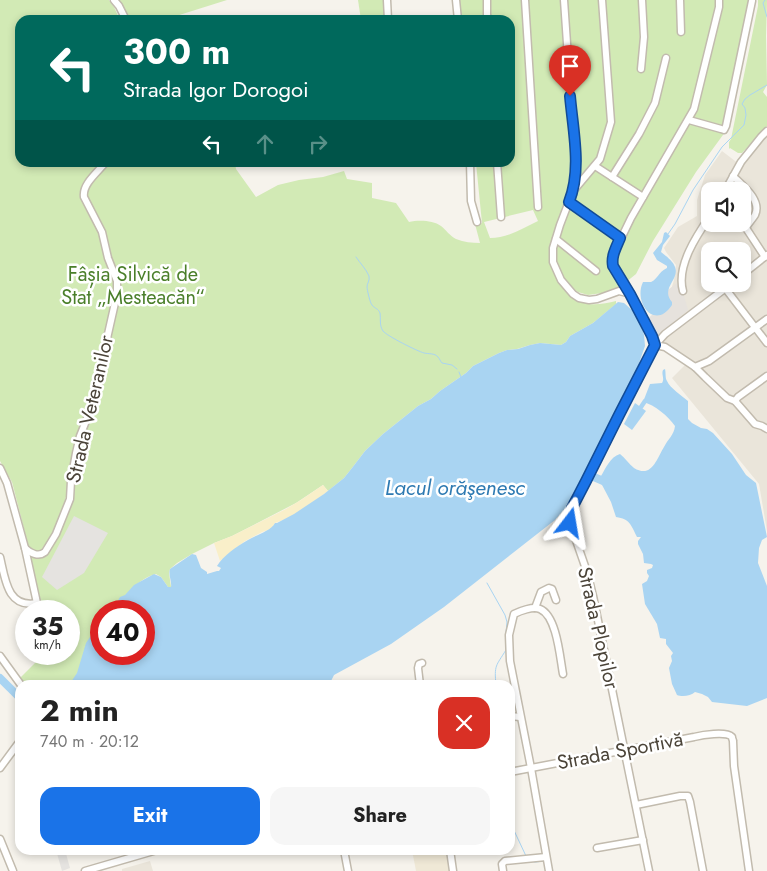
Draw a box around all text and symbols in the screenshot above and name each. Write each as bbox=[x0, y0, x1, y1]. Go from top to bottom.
text: 300 m bbox=[123, 27, 230, 77]
icon: left bbox=[40, 35, 105, 100]
pin bbox=[549, 45, 591, 96]
icon: arrive bbox=[556, 52, 584, 80]
text: Strada Igor Dorogoi bbox=[123, 73, 309, 105]
icon: left bbox=[198, 130, 226, 158]
icon: ahead bbox=[251, 130, 279, 158]
icon: right bbox=[304, 130, 332, 158]
map controls bbox=[701, 182, 751, 292]
button: sound bbox=[701, 182, 751, 232]
button: search bbox=[701, 242, 751, 292]
park label: Fâșia Silvică de Stat „Mesteacăn“ bbox=[61, 260, 205, 312]
street label: Strada Veteranilor bbox=[59, 332, 121, 486]
water label: Lacul orăşenesc bbox=[385, 473, 525, 503]
position arrow bbox=[543, 496, 595, 548]
street label: Strada Plopilor bbox=[570, 564, 626, 692]
speed limit sign: 40 bbox=[90, 600, 155, 665]
text: 35 bbox=[32, 608, 63, 644]
text: km/h bbox=[34, 636, 61, 654]
text: 2 min bbox=[40, 689, 119, 732]
button: close bbox=[438, 697, 490, 749]
street label: Strada Sportivă bbox=[554, 725, 686, 777]
text: 740 m · 20:12 bbox=[40, 730, 139, 753]
button: Exit bbox=[40, 787, 260, 845]
button: Share bbox=[270, 787, 490, 845]

